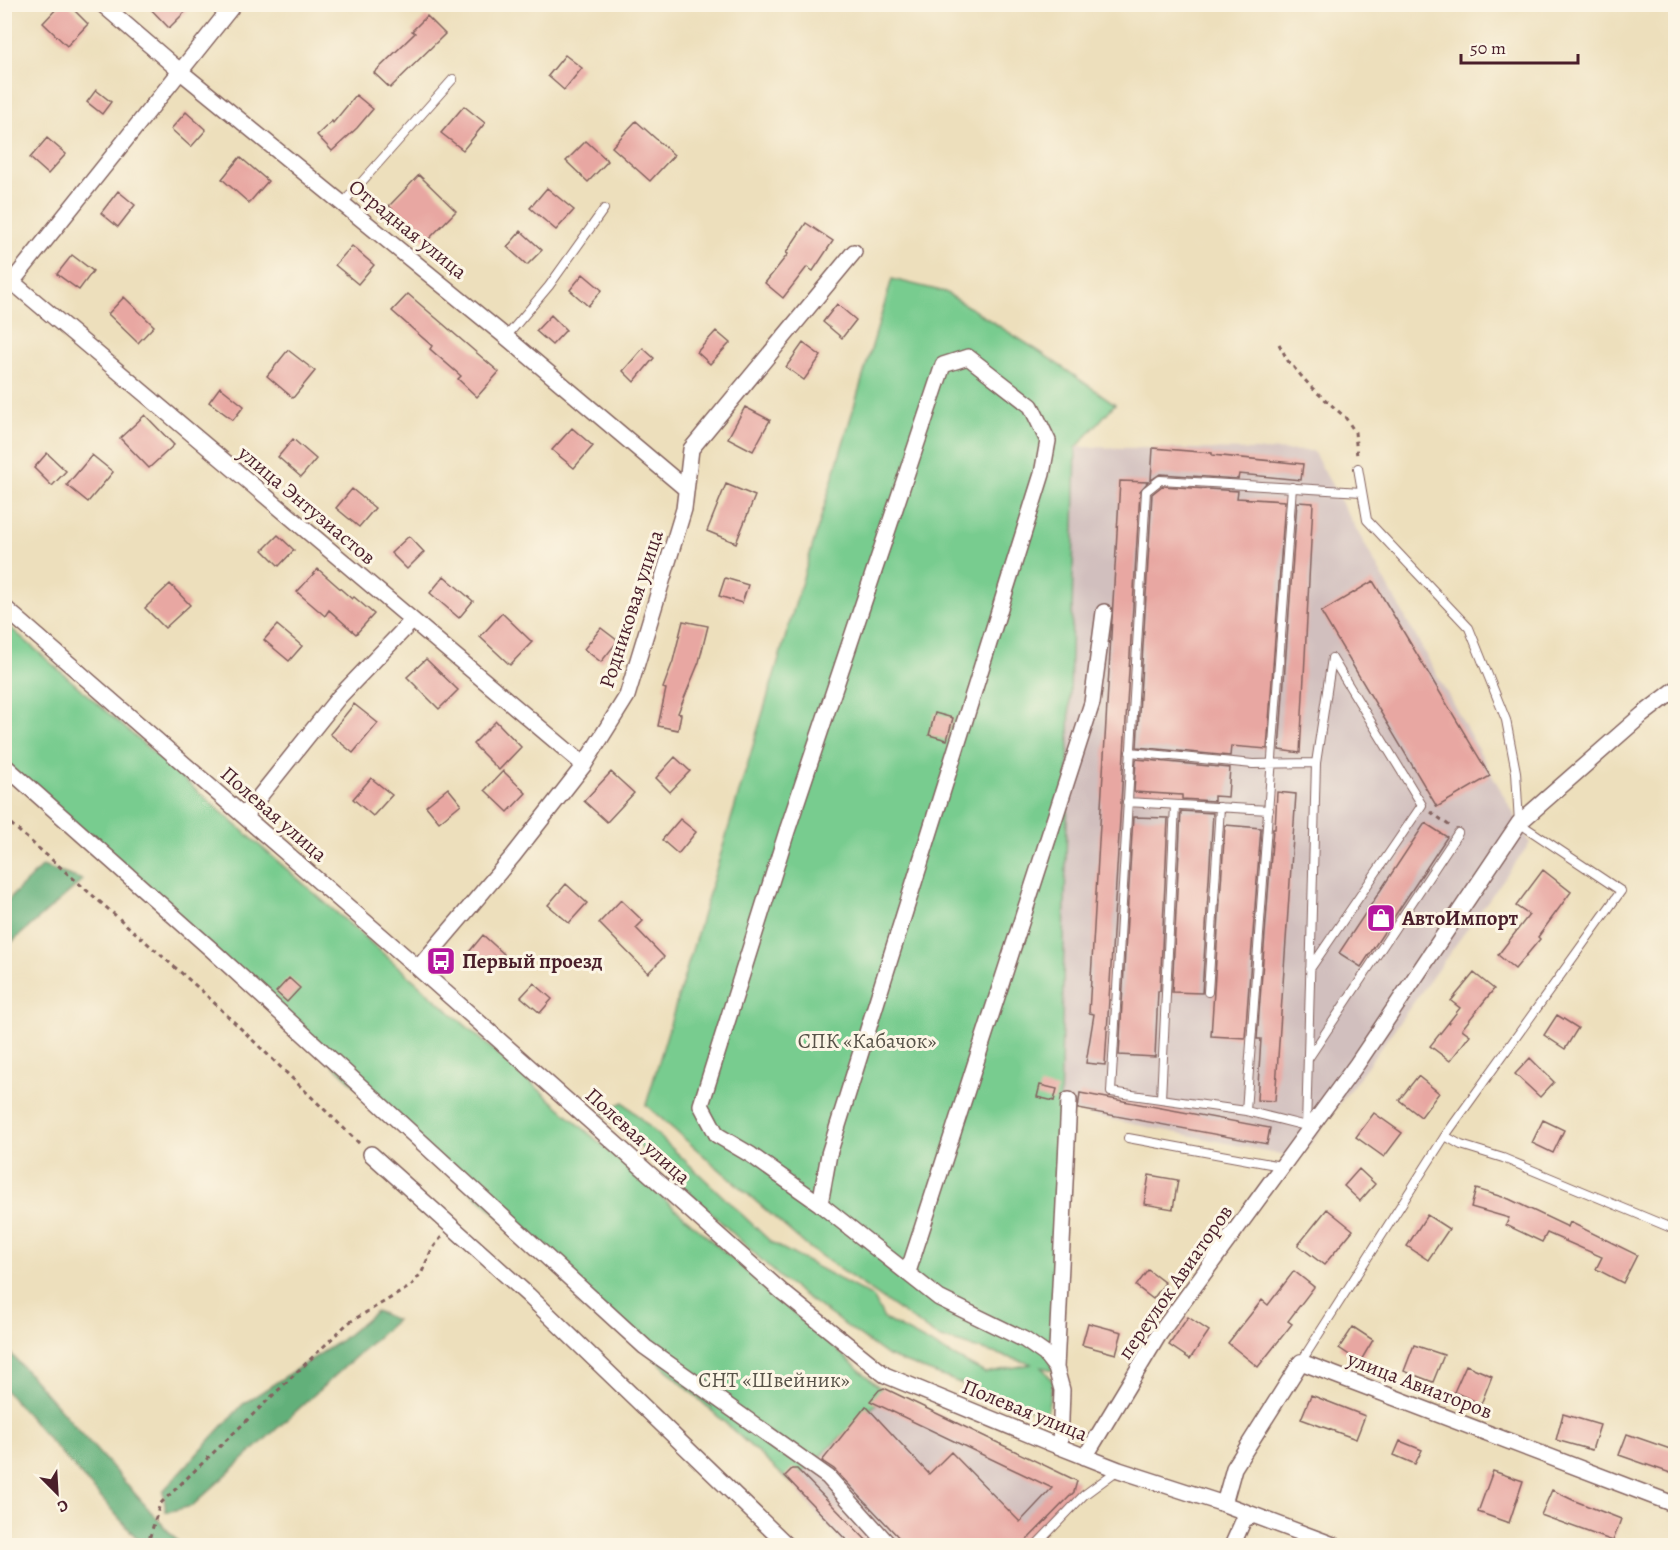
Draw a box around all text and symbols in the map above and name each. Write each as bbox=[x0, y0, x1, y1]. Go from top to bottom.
scale bar bbox=[1461, 27, 1578, 65]
text: 50 m bbox=[1470, 36, 1506, 60]
street label: Отрадная улица bbox=[343, 173, 473, 286]
street label: улица Энтузиастов bbox=[231, 438, 382, 571]
street label: Родниковая улица bbox=[592, 526, 670, 692]
street label: Полевая улица bbox=[215, 760, 333, 868]
shop icon: АвтоИмпорт bbox=[1365, 902, 1397, 934]
place label: АвтоИмпорт bbox=[1401, 904, 1519, 932]
bus stop icon: Первый проезд bbox=[425, 945, 457, 977]
place label: Первый проезд bbox=[462, 947, 603, 975]
park label: СПК «Кабачок» bbox=[798, 1027, 936, 1055]
street label: Полевая улица bbox=[579, 1081, 697, 1191]
street label: переулок Авиаторов bbox=[1111, 1199, 1239, 1365]
street label: улица Авиаторов bbox=[1343, 1344, 1497, 1426]
park label: СНТ «Швейник» bbox=[698, 1366, 850, 1394]
street label: Полевая улица bbox=[958, 1372, 1092, 1448]
north arrow bbox=[27, 1463, 87, 1523]
text: С bbox=[54, 1494, 72, 1518]

